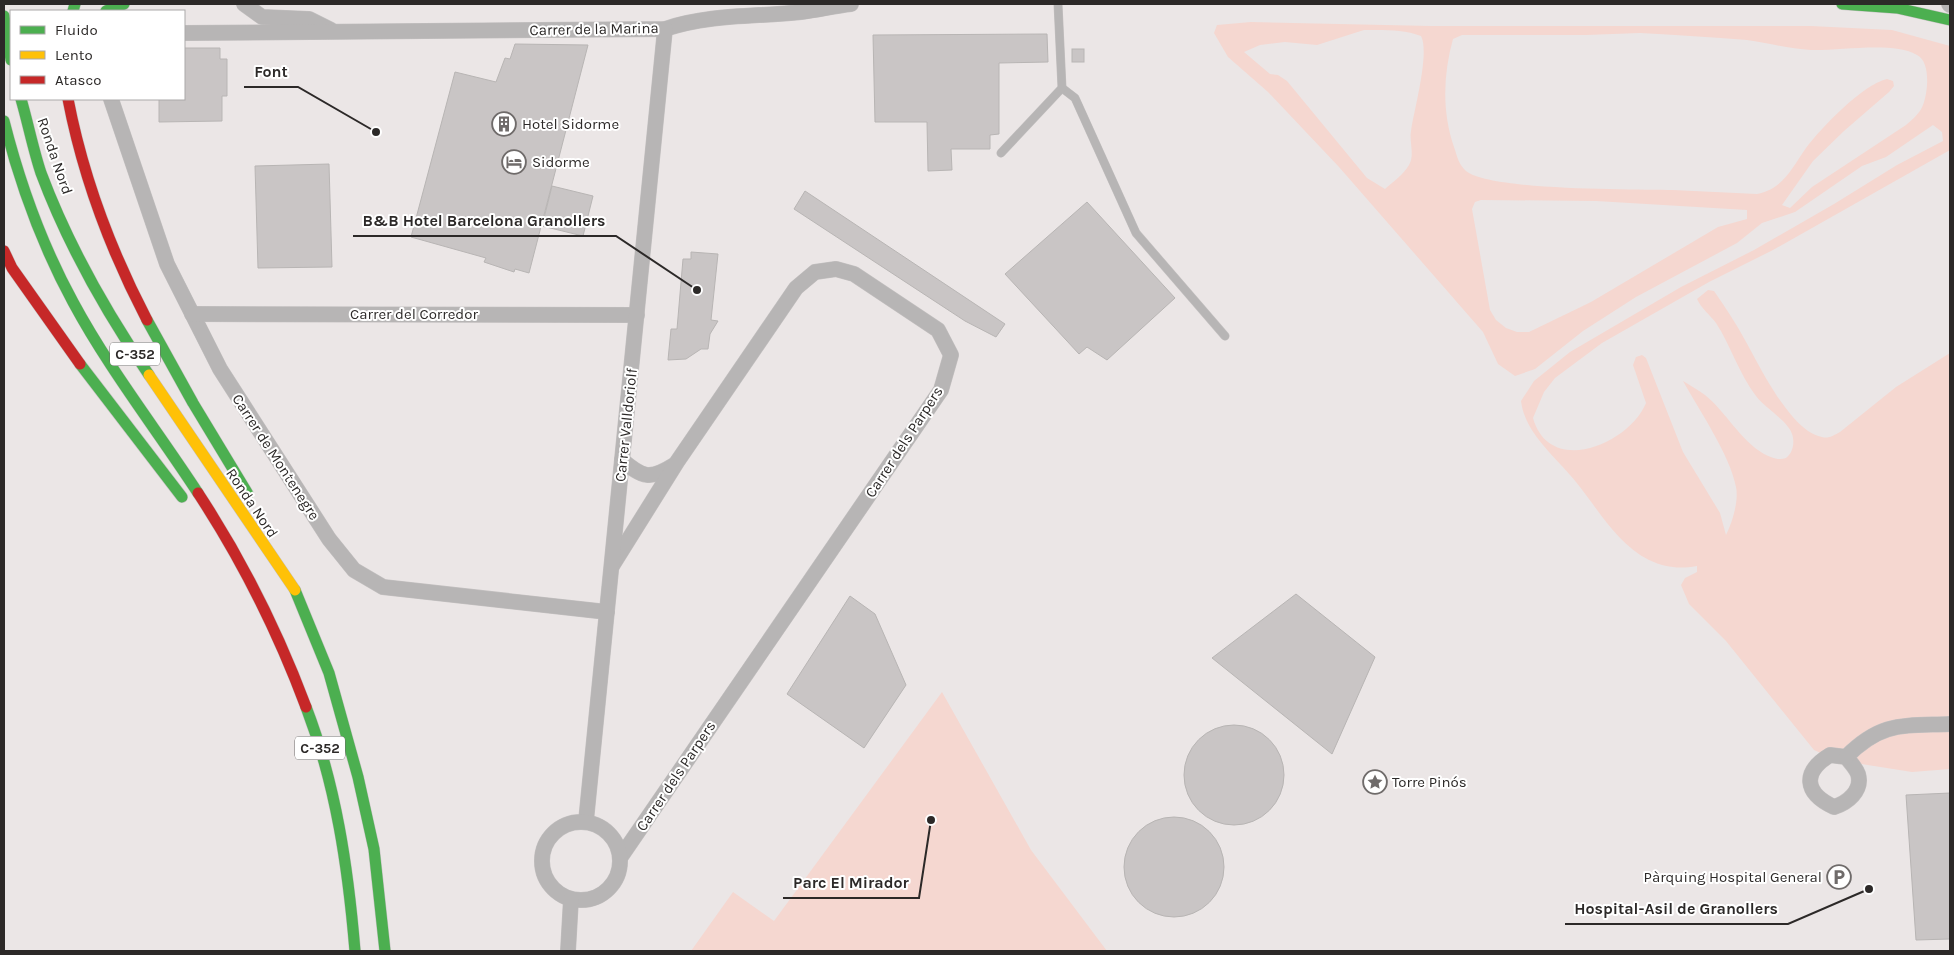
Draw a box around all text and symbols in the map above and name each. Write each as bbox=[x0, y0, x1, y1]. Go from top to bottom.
legend bbox=[10, 10, 185, 100]
street label: Carrer de la Marina bbox=[529, 19, 659, 39]
text: Fluido bbox=[55, 21, 98, 39]
text: Lento bbox=[55, 46, 93, 64]
callout: Font bbox=[244, 56, 298, 87]
text: Font bbox=[254, 62, 288, 81]
text: Atasco bbox=[55, 71, 101, 89]
building icon: Hotel Sidorme bbox=[491, 111, 517, 137]
street label: Ronda Nord bbox=[33, 115, 77, 197]
place label: Hotel Sidorme bbox=[522, 115, 619, 133]
hotel icon: Sidorme bbox=[501, 149, 527, 175]
place label: Sidorme bbox=[532, 153, 590, 171]
callout: B&B Hotel Barcelona Granollers bbox=[353, 205, 616, 236]
text: B&B Hotel Barcelona Granollers bbox=[363, 211, 605, 230]
street label: Carrer del Corredor bbox=[350, 305, 478, 323]
road number: C-352 bbox=[110, 342, 160, 366]
street label: Carrer Valldoriolf bbox=[611, 366, 641, 483]
street label: Carrer dels Parpers bbox=[861, 383, 947, 501]
street label: Carrer de Montenegre bbox=[228, 391, 324, 523]
street label: Ronda Nord bbox=[222, 465, 282, 541]
street label: Carrer dels Parpers bbox=[632, 718, 720, 834]
road number: C-352 bbox=[295, 736, 345, 760]
place icon: Torre Pinós bbox=[1362, 769, 1388, 795]
place label: Torre Pinós bbox=[1392, 773, 1467, 791]
parking icon: Pàrquing Hospital General bbox=[1826, 864, 1852, 890]
callout: Parc El Mirador bbox=[783, 867, 919, 898]
place label: Pàrquing Hospital General bbox=[1644, 868, 1822, 886]
text: Parc El Mirador bbox=[793, 873, 910, 892]
callout: Hospital-Asil de Granollers bbox=[1565, 893, 1788, 924]
text: Hospital-Asil de Granollers bbox=[1574, 899, 1778, 918]

